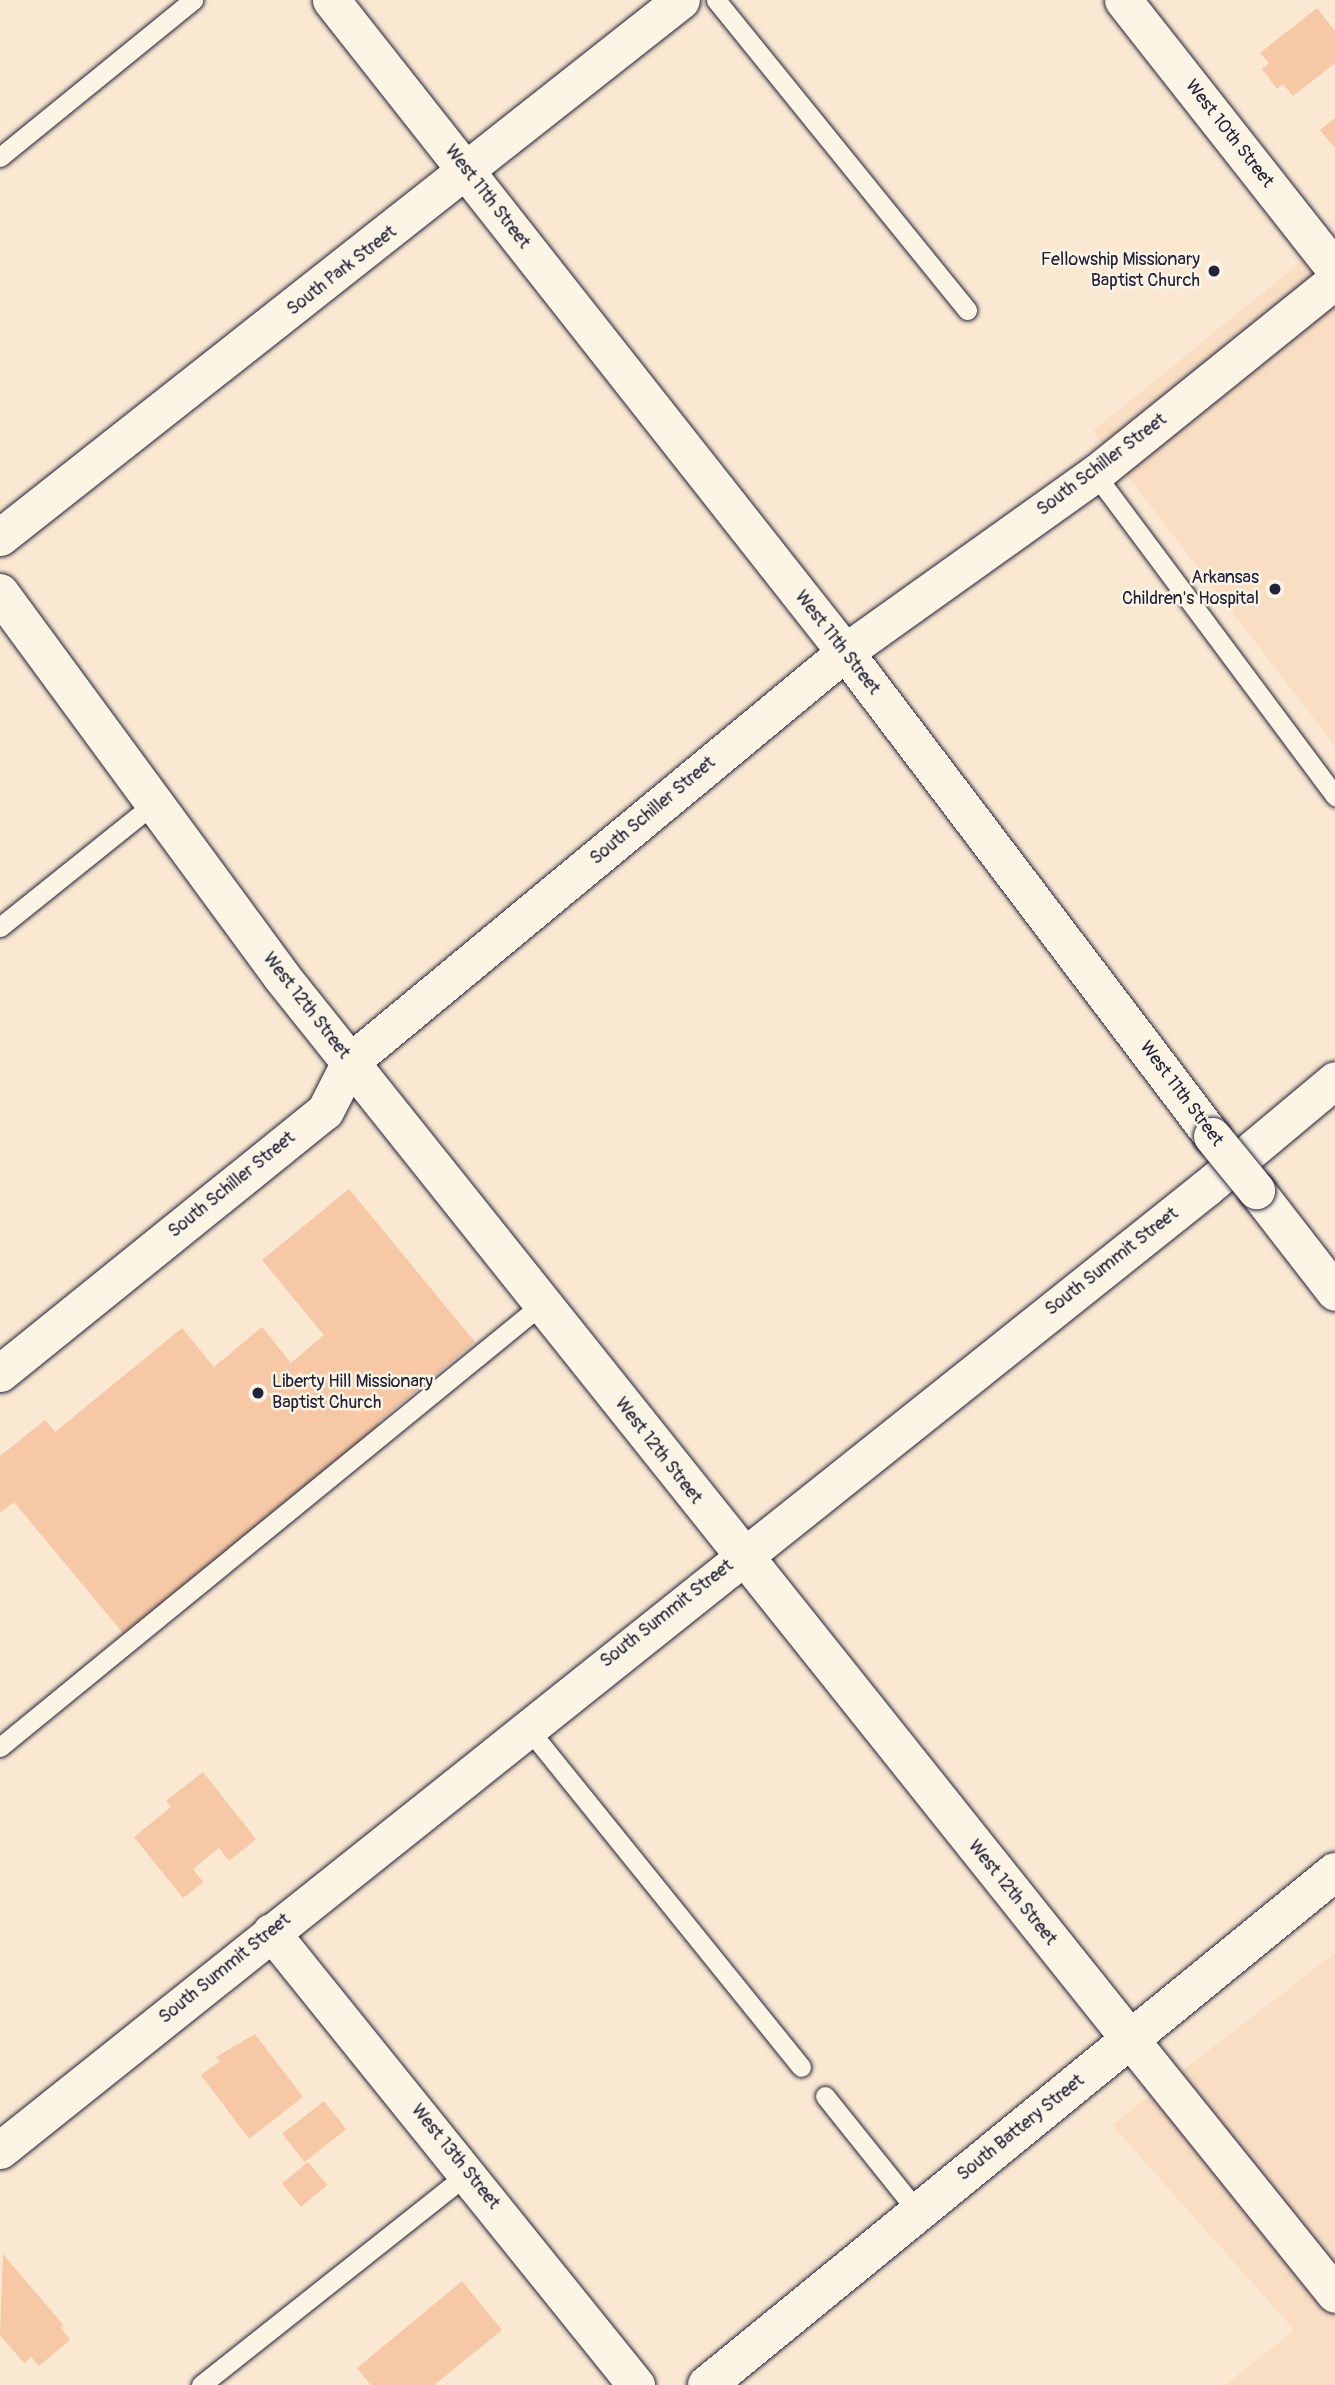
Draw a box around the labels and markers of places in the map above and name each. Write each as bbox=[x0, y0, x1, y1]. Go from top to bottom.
place label: Fellowship Missionary Baptist Church bbox=[1041, 250, 1200, 292]
marker: Fellowship Missionary Baptist Church bbox=[1206, 263, 1222, 279]
place label: Arkansas Children's Hospital bbox=[1122, 568, 1259, 610]
marker: Arkansas Children's Hospital bbox=[1265, 579, 1285, 599]
place label: Liberty Hill Missionary Baptist Church bbox=[272, 1372, 433, 1414]
marker: Liberty Hill Missionary Baptist Church bbox=[250, 1385, 266, 1401]

